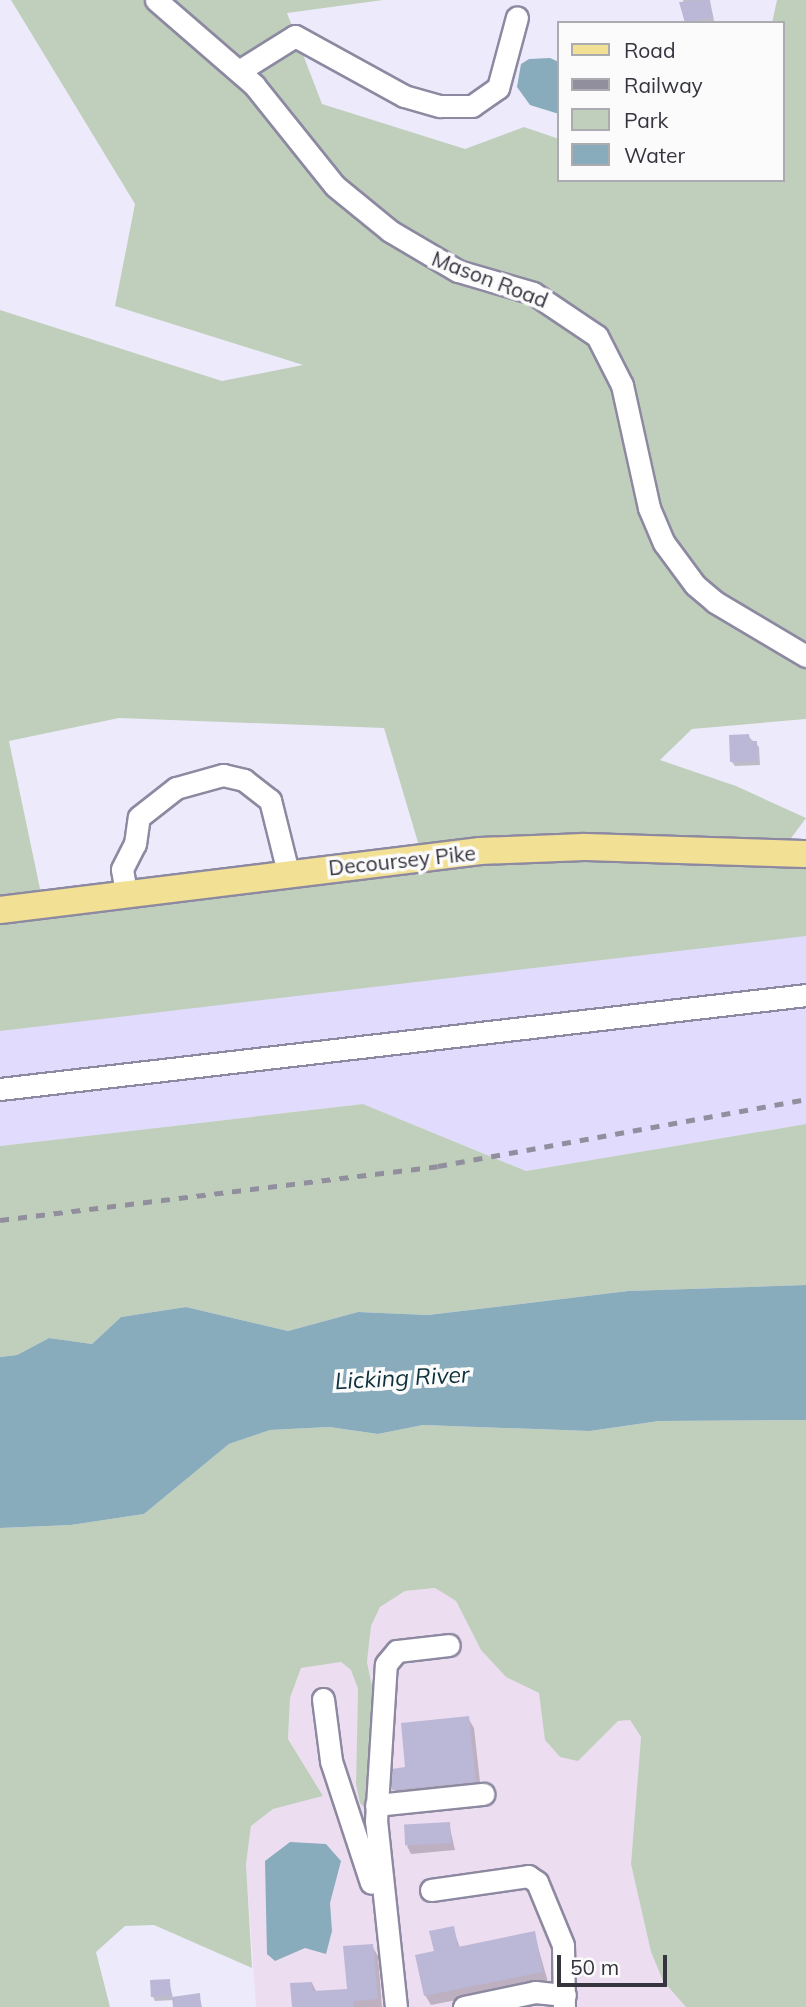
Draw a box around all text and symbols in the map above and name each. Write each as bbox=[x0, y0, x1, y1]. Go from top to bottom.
legend bbox=[558, 21, 785, 182]
text: Road bbox=[624, 37, 675, 63]
text: Railway bbox=[624, 72, 703, 98]
text: Park bbox=[624, 107, 668, 133]
text: Water bbox=[624, 142, 685, 168]
street label: Mason Road bbox=[428, 245, 552, 313]
street label: Decoursey Pike bbox=[327, 840, 477, 880]
water label: Licking River bbox=[334, 1361, 470, 1395]
scale bar bbox=[561, 1940, 671, 1984]
text: 50 m bbox=[570, 1954, 619, 1980]

